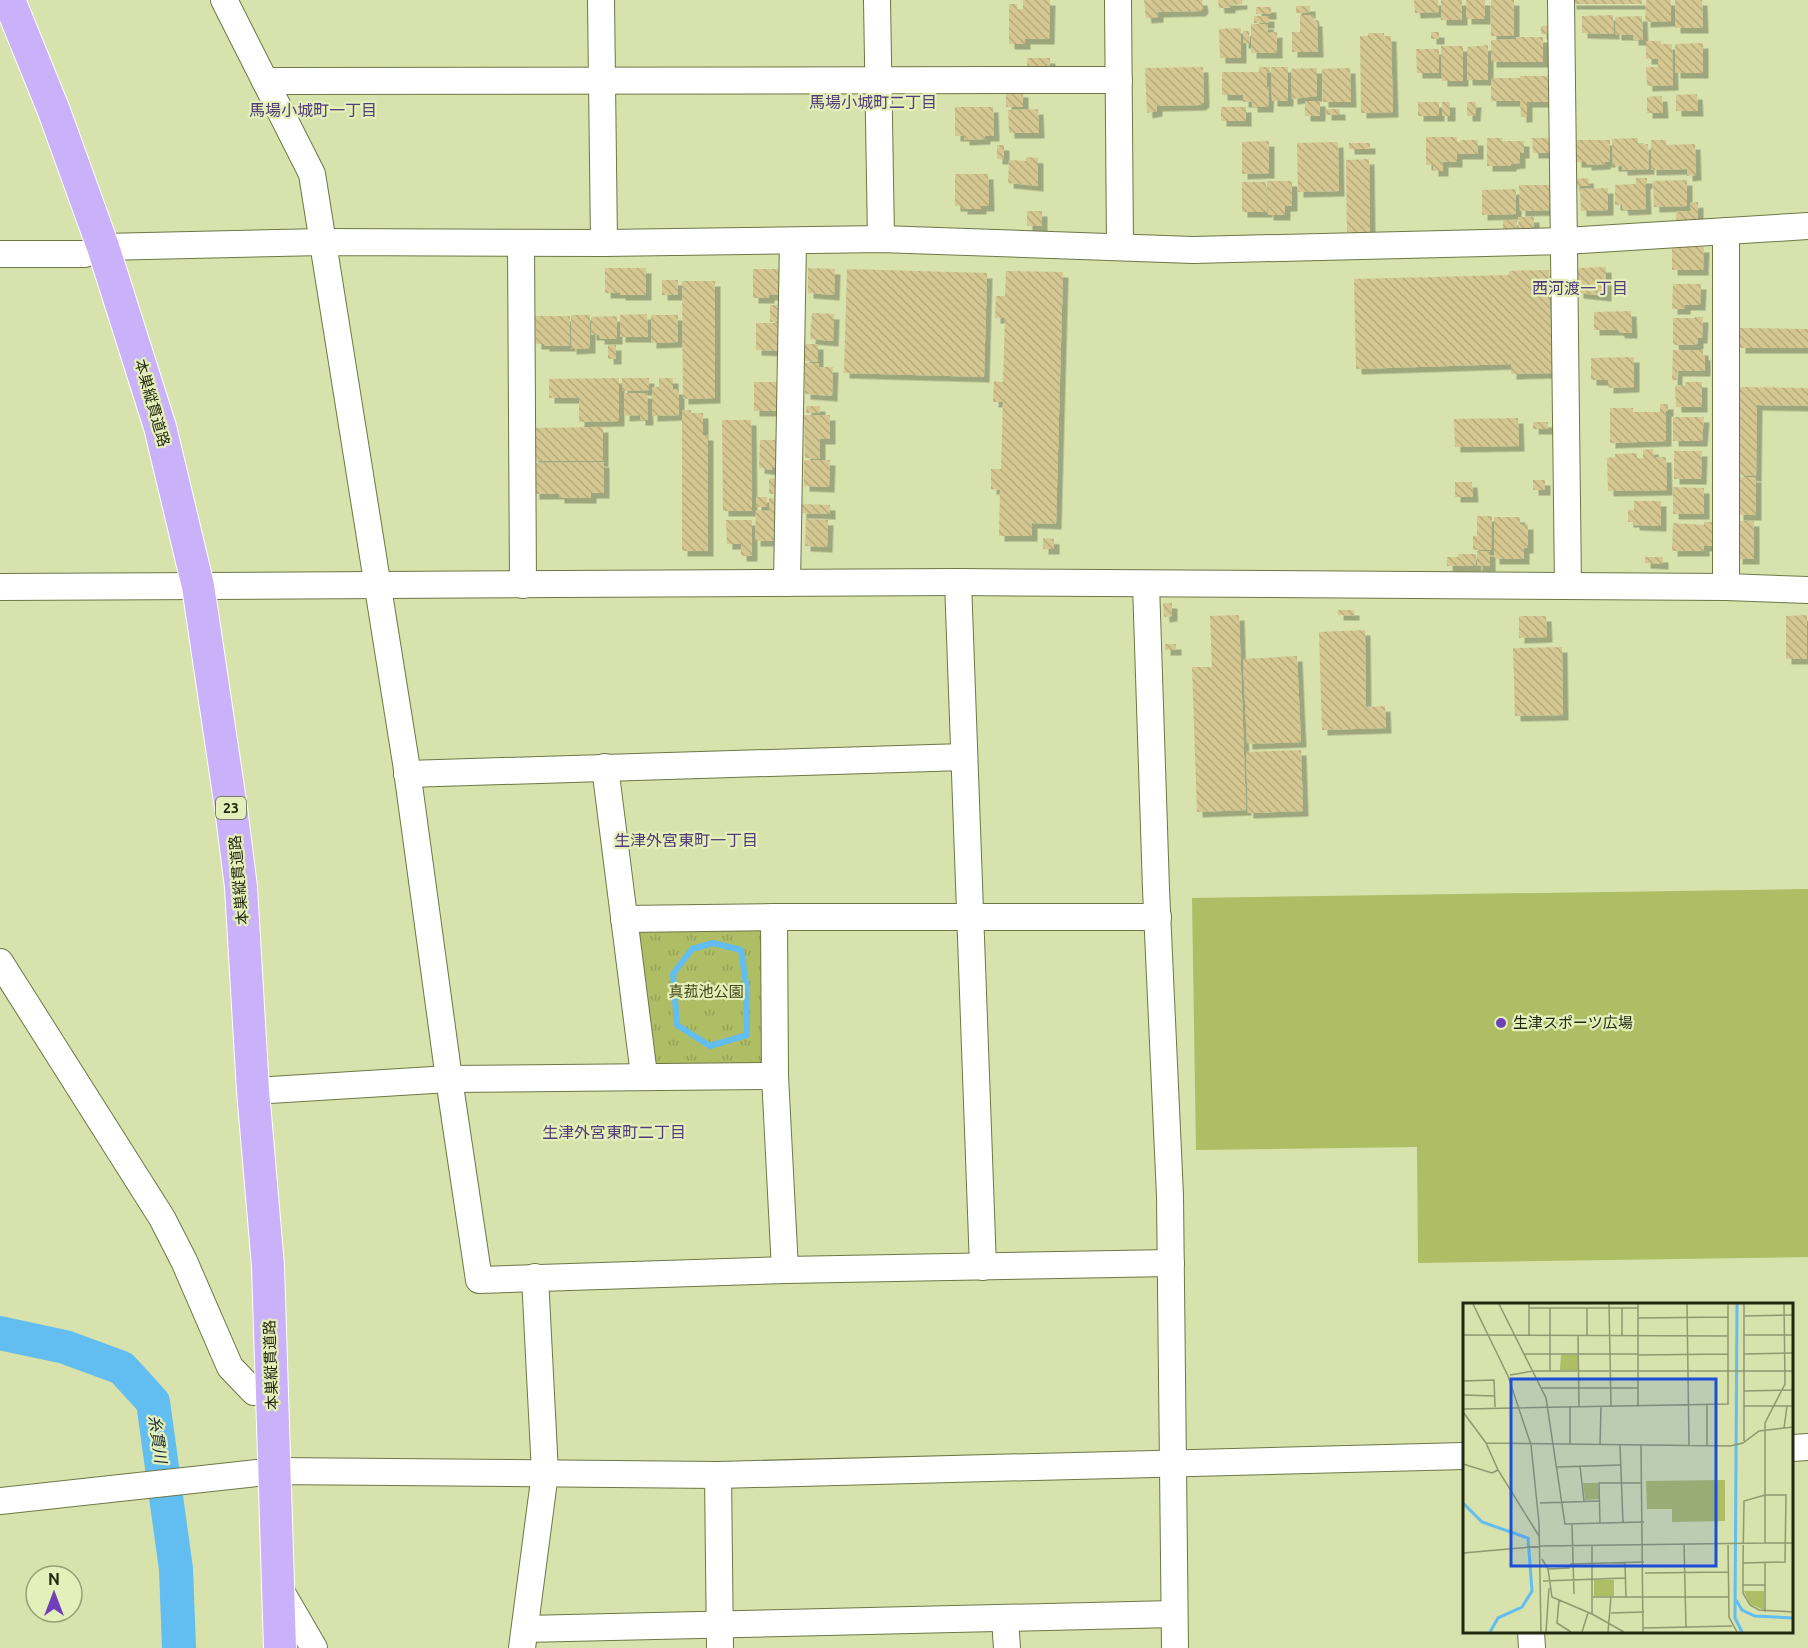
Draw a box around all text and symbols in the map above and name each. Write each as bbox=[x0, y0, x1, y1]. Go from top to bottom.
district label: 馬場小城町二丁目 bbox=[809, 93, 937, 111]
district label: 馬場小城町一丁目 bbox=[249, 101, 377, 119]
district label: 西河渡一丁目 bbox=[1532, 279, 1628, 297]
street label: 本巣縦貫道路 bbox=[132, 357, 173, 448]
road number: 23 bbox=[216, 797, 246, 819]
district label: 生津外宮東町一丁目 bbox=[614, 831, 758, 849]
street label: 本巣縦貫道路 bbox=[226, 834, 251, 926]
park label: 真菰池公園 bbox=[668, 983, 744, 1000]
place label: 生津スポーツ広場 bbox=[1513, 1014, 1633, 1031]
marker: 生津スポーツ広場 bbox=[1494, 1016, 1508, 1030]
district label: 生津外宮東町二丁目 bbox=[542, 1123, 686, 1141]
inset map bbox=[1463, 1303, 1793, 1633]
street label: 本巣縦貫道路 bbox=[260, 1320, 281, 1410]
water label: 糸貫川 bbox=[146, 1414, 171, 1466]
north arrow bbox=[24, 1564, 84, 1624]
text: N bbox=[48, 1570, 60, 1588]

